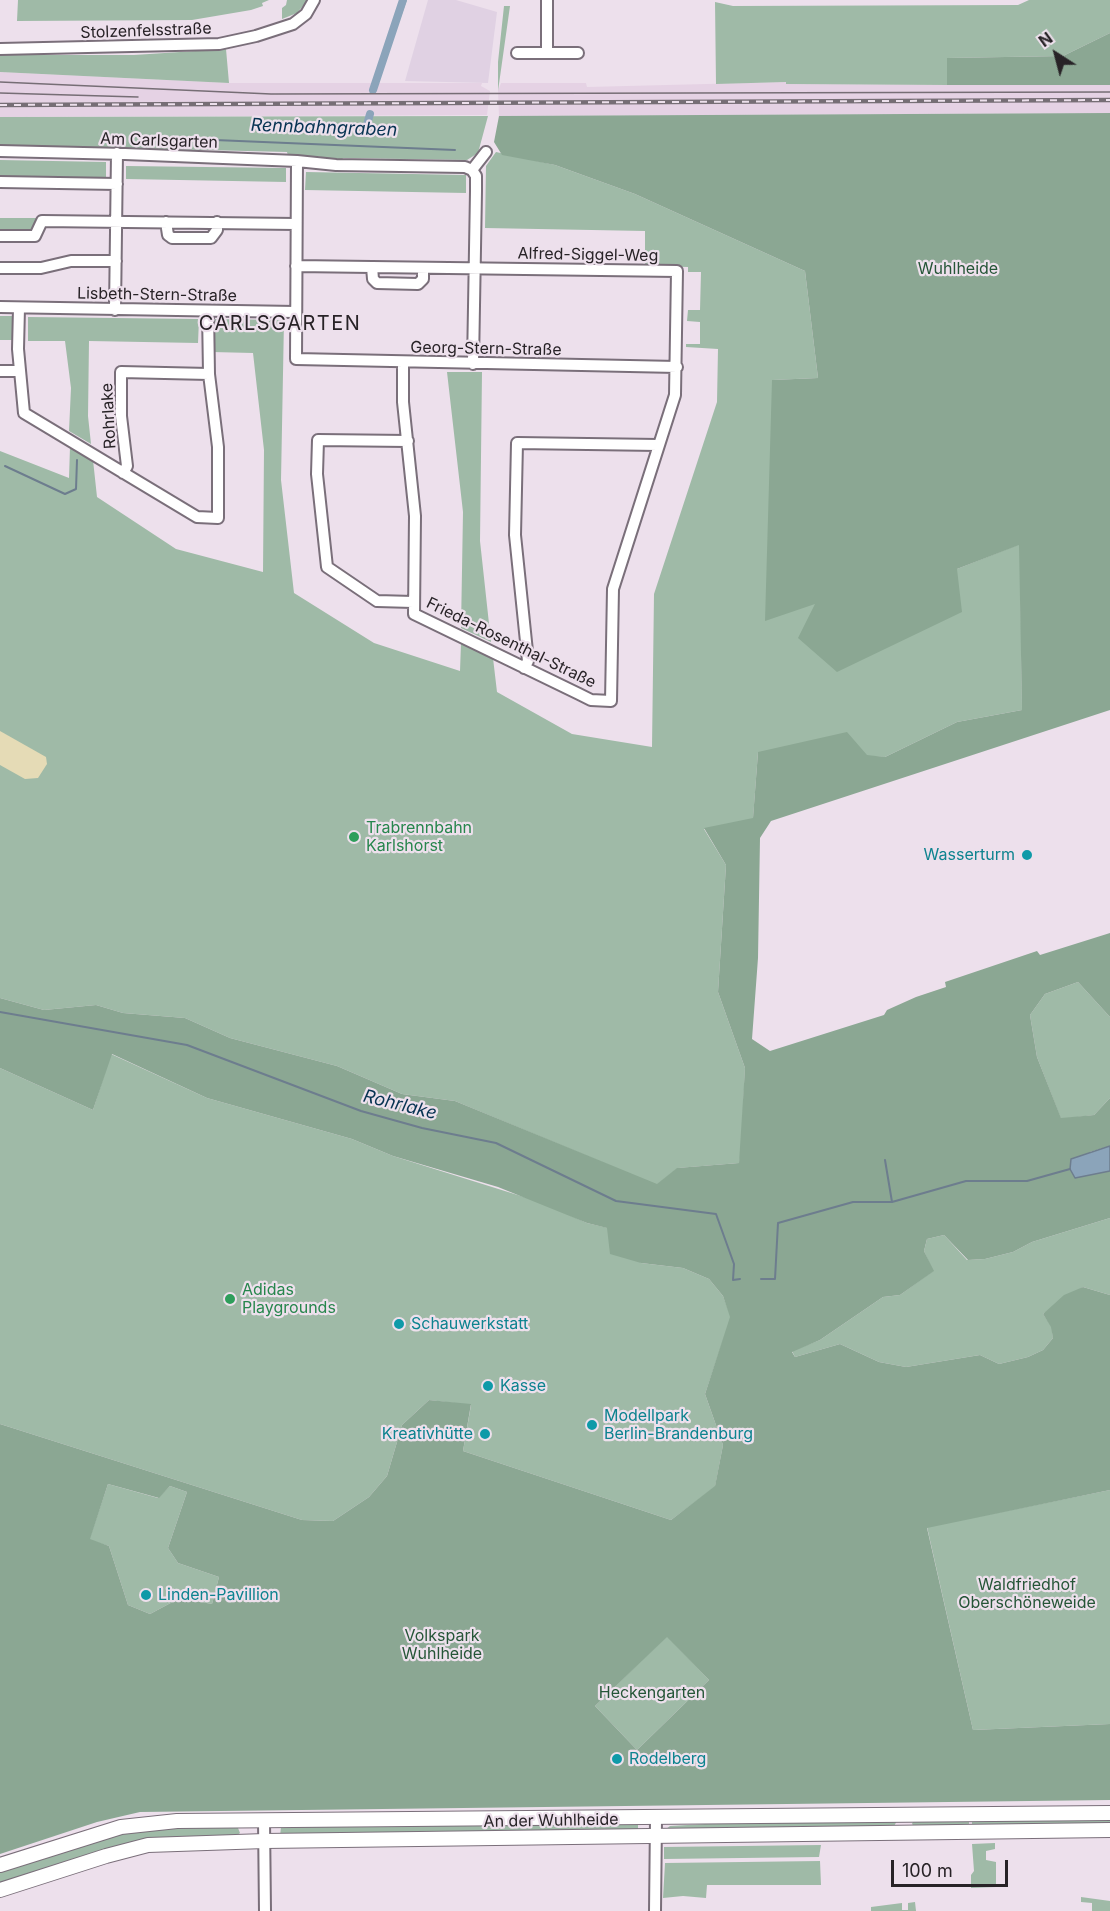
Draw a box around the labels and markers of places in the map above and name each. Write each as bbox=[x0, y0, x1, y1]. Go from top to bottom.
place label: Trabrennbahn Karlshorst bbox=[366, 818, 472, 856]
marker: Trabrennbahn Karlshorst bbox=[347, 830, 361, 844]
place label: Wasserturm bbox=[924, 845, 1015, 865]
marker: Wasserturm bbox=[1020, 848, 1034, 862]
place label: Adidas Playgrounds bbox=[242, 1280, 336, 1318]
marker: Adidas Playgrounds bbox=[223, 1292, 237, 1306]
place label: Schauwerkstatt bbox=[411, 1314, 528, 1334]
marker: Schauwerkstatt bbox=[392, 1317, 406, 1331]
place label: Kasse bbox=[500, 1376, 546, 1396]
marker: Kasse bbox=[481, 1379, 495, 1393]
place label: Modellpark Berlin-Brandenburg bbox=[604, 1406, 753, 1444]
marker: Modellpark Berlin-Brandenburg bbox=[585, 1418, 599, 1432]
place label: Kreativhütte bbox=[382, 1424, 473, 1444]
marker: Kreativhütte bbox=[478, 1427, 492, 1441]
place label: Linden-Pavillion bbox=[158, 1585, 279, 1605]
marker: Linden-Pavillion bbox=[139, 1588, 153, 1602]
place label: Rodelberg bbox=[629, 1749, 706, 1769]
marker: Rodelberg bbox=[610, 1752, 624, 1766]

